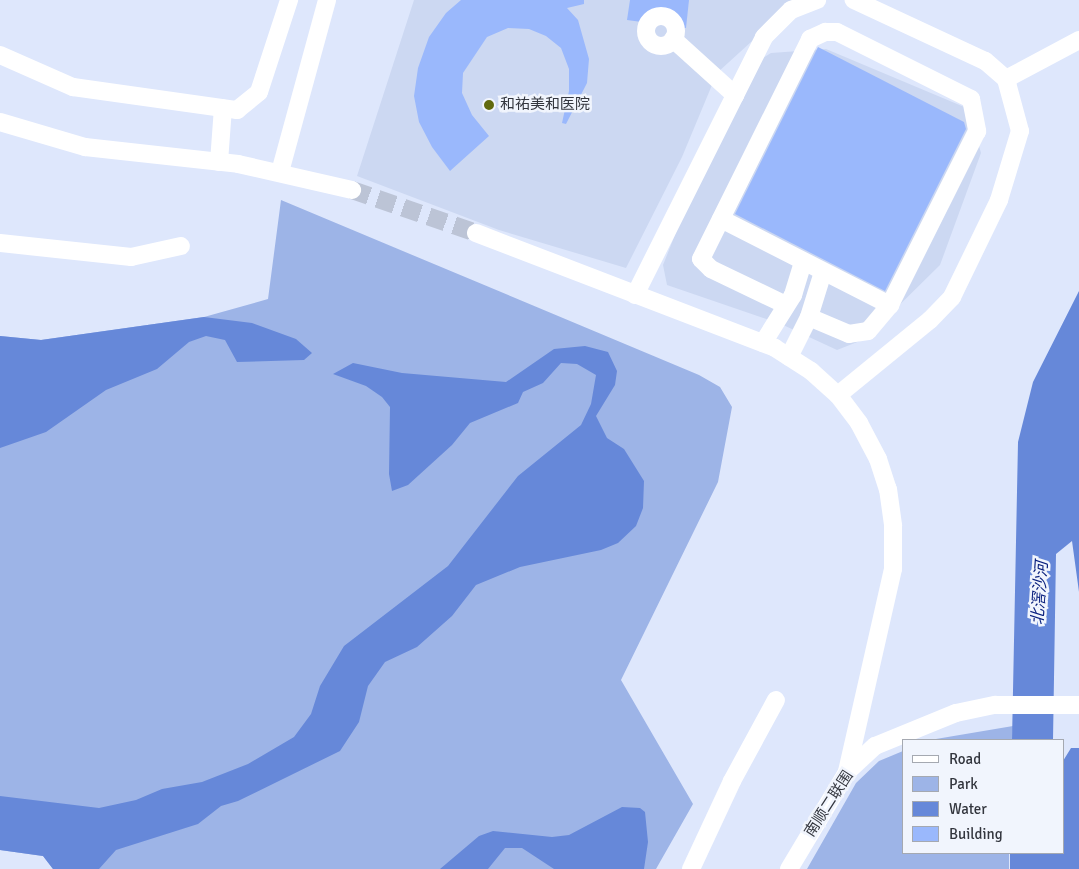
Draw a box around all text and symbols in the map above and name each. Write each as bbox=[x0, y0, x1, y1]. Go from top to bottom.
place label: 和祐美和医院 bbox=[500, 96, 590, 114]
marker: 和祐美和医院 bbox=[482, 98, 496, 112]
water label: 北滘沙河 bbox=[1028, 560, 1052, 626]
legend bbox=[902, 739, 1064, 854]
text: Road bbox=[949, 750, 981, 768]
street label: 南顺二联围 bbox=[801, 768, 857, 840]
text: Park bbox=[949, 775, 978, 793]
text: Water bbox=[949, 800, 987, 818]
text: Building bbox=[949, 825, 1003, 843]

